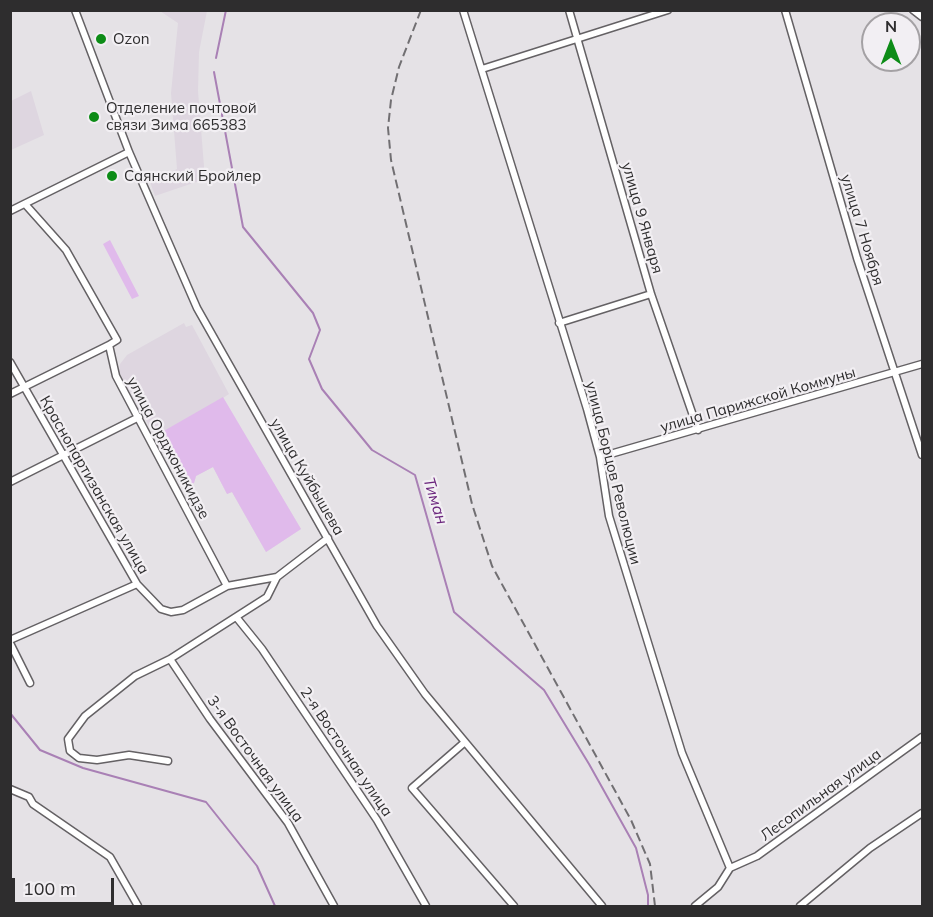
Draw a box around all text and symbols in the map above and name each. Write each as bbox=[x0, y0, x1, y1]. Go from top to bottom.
north arrow bbox=[861, 12, 921, 72]
text: N bbox=[885, 16, 897, 36]
place label: Ozon bbox=[113, 30, 150, 48]
marker: Ozon bbox=[94, 32, 108, 46]
place label: Отделение почтовой связи Зима 665383 bbox=[106, 99, 257, 134]
marker: Отделение почтовой связи Зима 665383 bbox=[87, 110, 101, 124]
street label: улица 9 Января bbox=[618, 160, 666, 276]
place label: Саянский Бройлер bbox=[124, 167, 261, 185]
marker: Саянский Бройлер bbox=[105, 169, 119, 183]
street label: улица 7 Ноября bbox=[837, 172, 887, 288]
street label: улица Парижской Коммуны bbox=[658, 363, 858, 437]
street label: улица Орджоникидзе bbox=[123, 374, 213, 522]
street label: улица Борцов Революции bbox=[582, 380, 644, 566]
street label: Краснопартизанская улица bbox=[36, 393, 152, 577]
street label: улица Куйбышева bbox=[266, 415, 348, 539]
water label: Тиман bbox=[419, 475, 451, 527]
street label: 2-я Восточная улица bbox=[296, 684, 396, 820]
street label: 3-я Восточная улица bbox=[203, 692, 307, 826]
street label: Лесопильная улица bbox=[757, 745, 885, 845]
scale bar bbox=[15, 866, 117, 904]
text: 100 m bbox=[23, 877, 76, 900]

